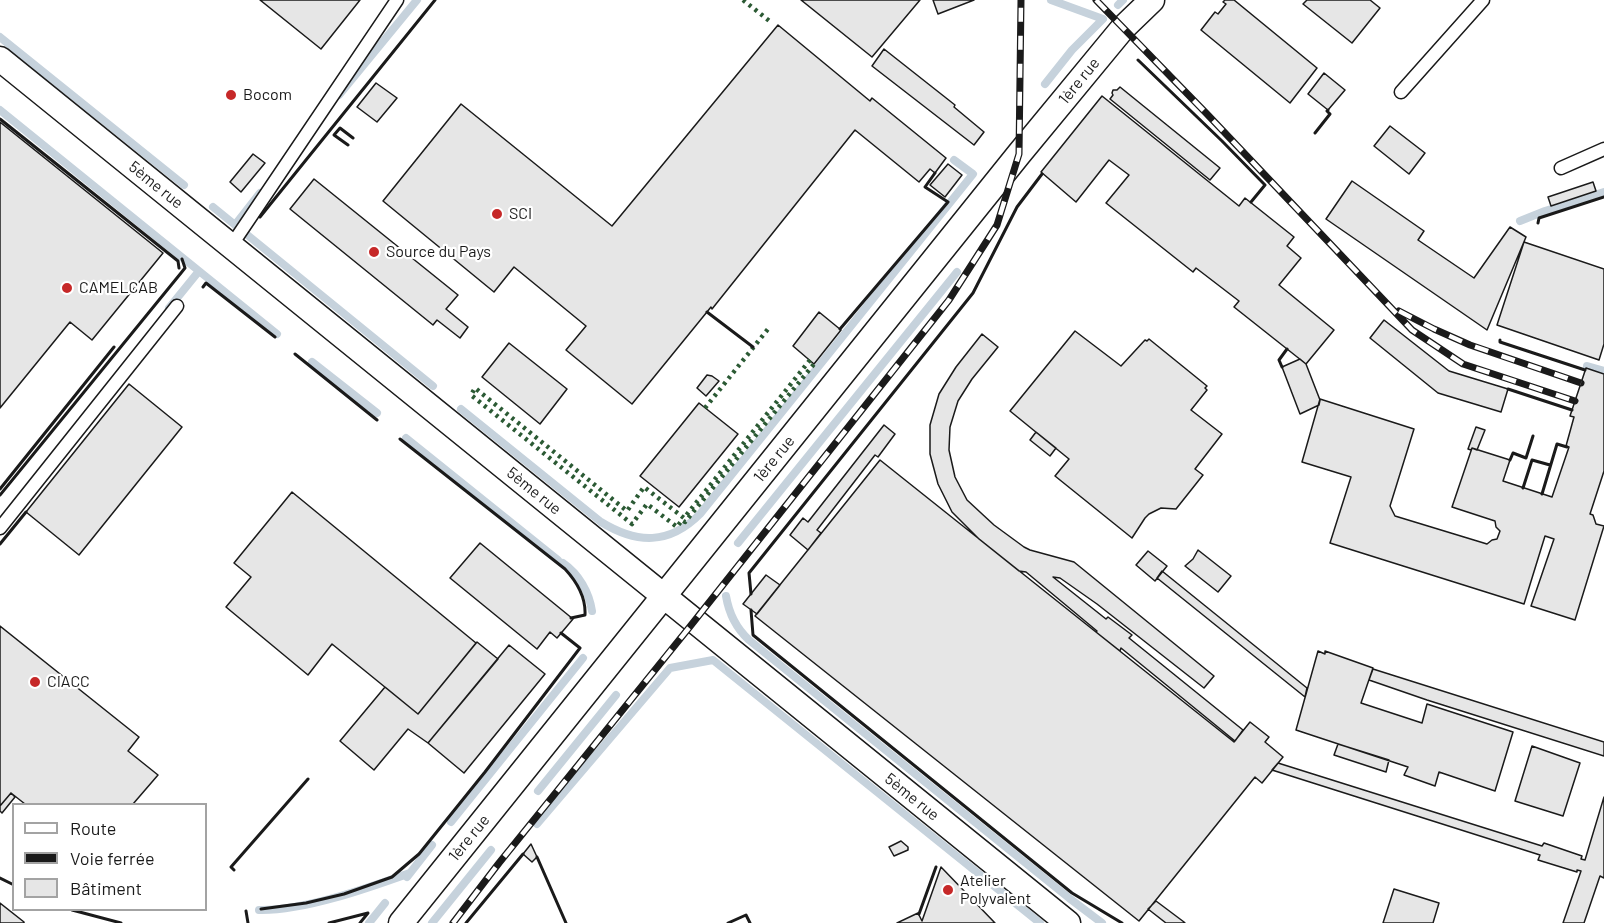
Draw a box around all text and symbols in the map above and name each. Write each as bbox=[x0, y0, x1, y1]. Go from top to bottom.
street label: 1ère rue bbox=[1054, 54, 1104, 108]
place label: Bocom bbox=[243, 85, 292, 105]
marker: Bocom bbox=[224, 88, 238, 102]
street label: 5ème rue bbox=[125, 157, 187, 213]
place label: SCI bbox=[509, 204, 532, 224]
marker: SCI bbox=[490, 207, 504, 221]
place label: Source du Pays bbox=[386, 242, 491, 262]
marker: Source du Pays bbox=[367, 245, 381, 259]
place label: CAMELCAB bbox=[79, 278, 158, 298]
marker: CAMELCAB bbox=[60, 281, 74, 295]
street label: 1ère rue bbox=[749, 432, 799, 486]
street label: 5ème rue bbox=[503, 463, 565, 519]
place label: CIACC bbox=[47, 672, 90, 692]
marker: CIACC bbox=[28, 675, 42, 689]
street label: 5ème rue bbox=[881, 769, 943, 825]
legend bbox=[12, 803, 207, 911]
street label: 1ère rue bbox=[444, 811, 494, 865]
text: Route bbox=[70, 817, 116, 839]
text: Voie ferrée bbox=[70, 847, 155, 869]
place label: Atelier Polyvalent bbox=[960, 871, 1031, 909]
text: Bâtiment bbox=[70, 877, 142, 899]
marker: Atelier Polyvalent bbox=[941, 883, 955, 897]

